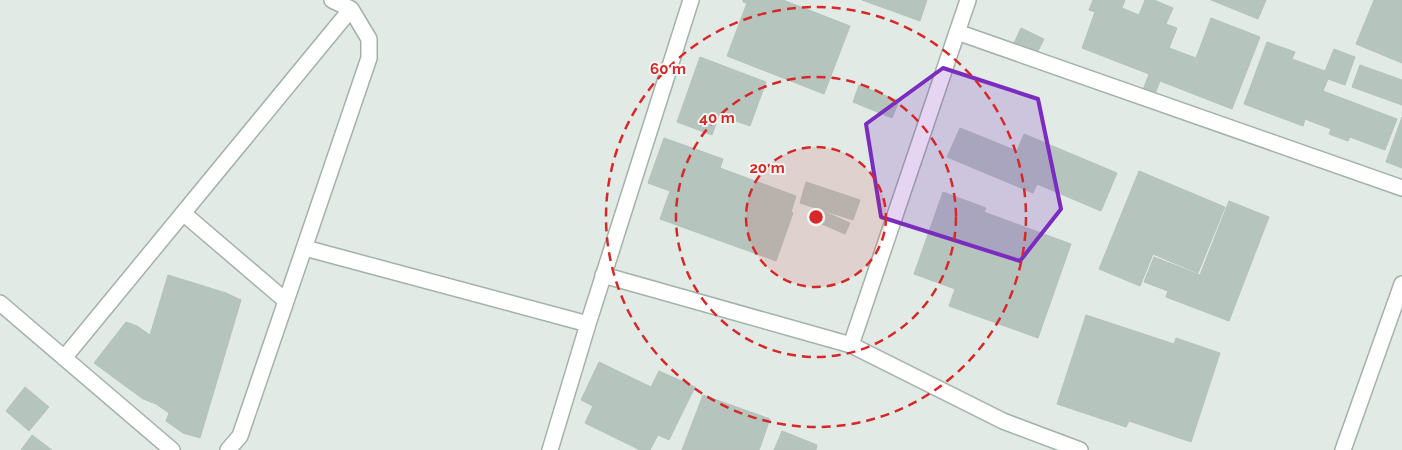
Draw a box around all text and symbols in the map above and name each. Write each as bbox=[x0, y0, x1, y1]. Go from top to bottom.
text: 60 m bbox=[650, 60, 686, 78]
text: 40 m bbox=[699, 109, 735, 127]
text: 20 m bbox=[749, 159, 785, 177]
centre of rings bbox=[807, 208, 825, 226]

